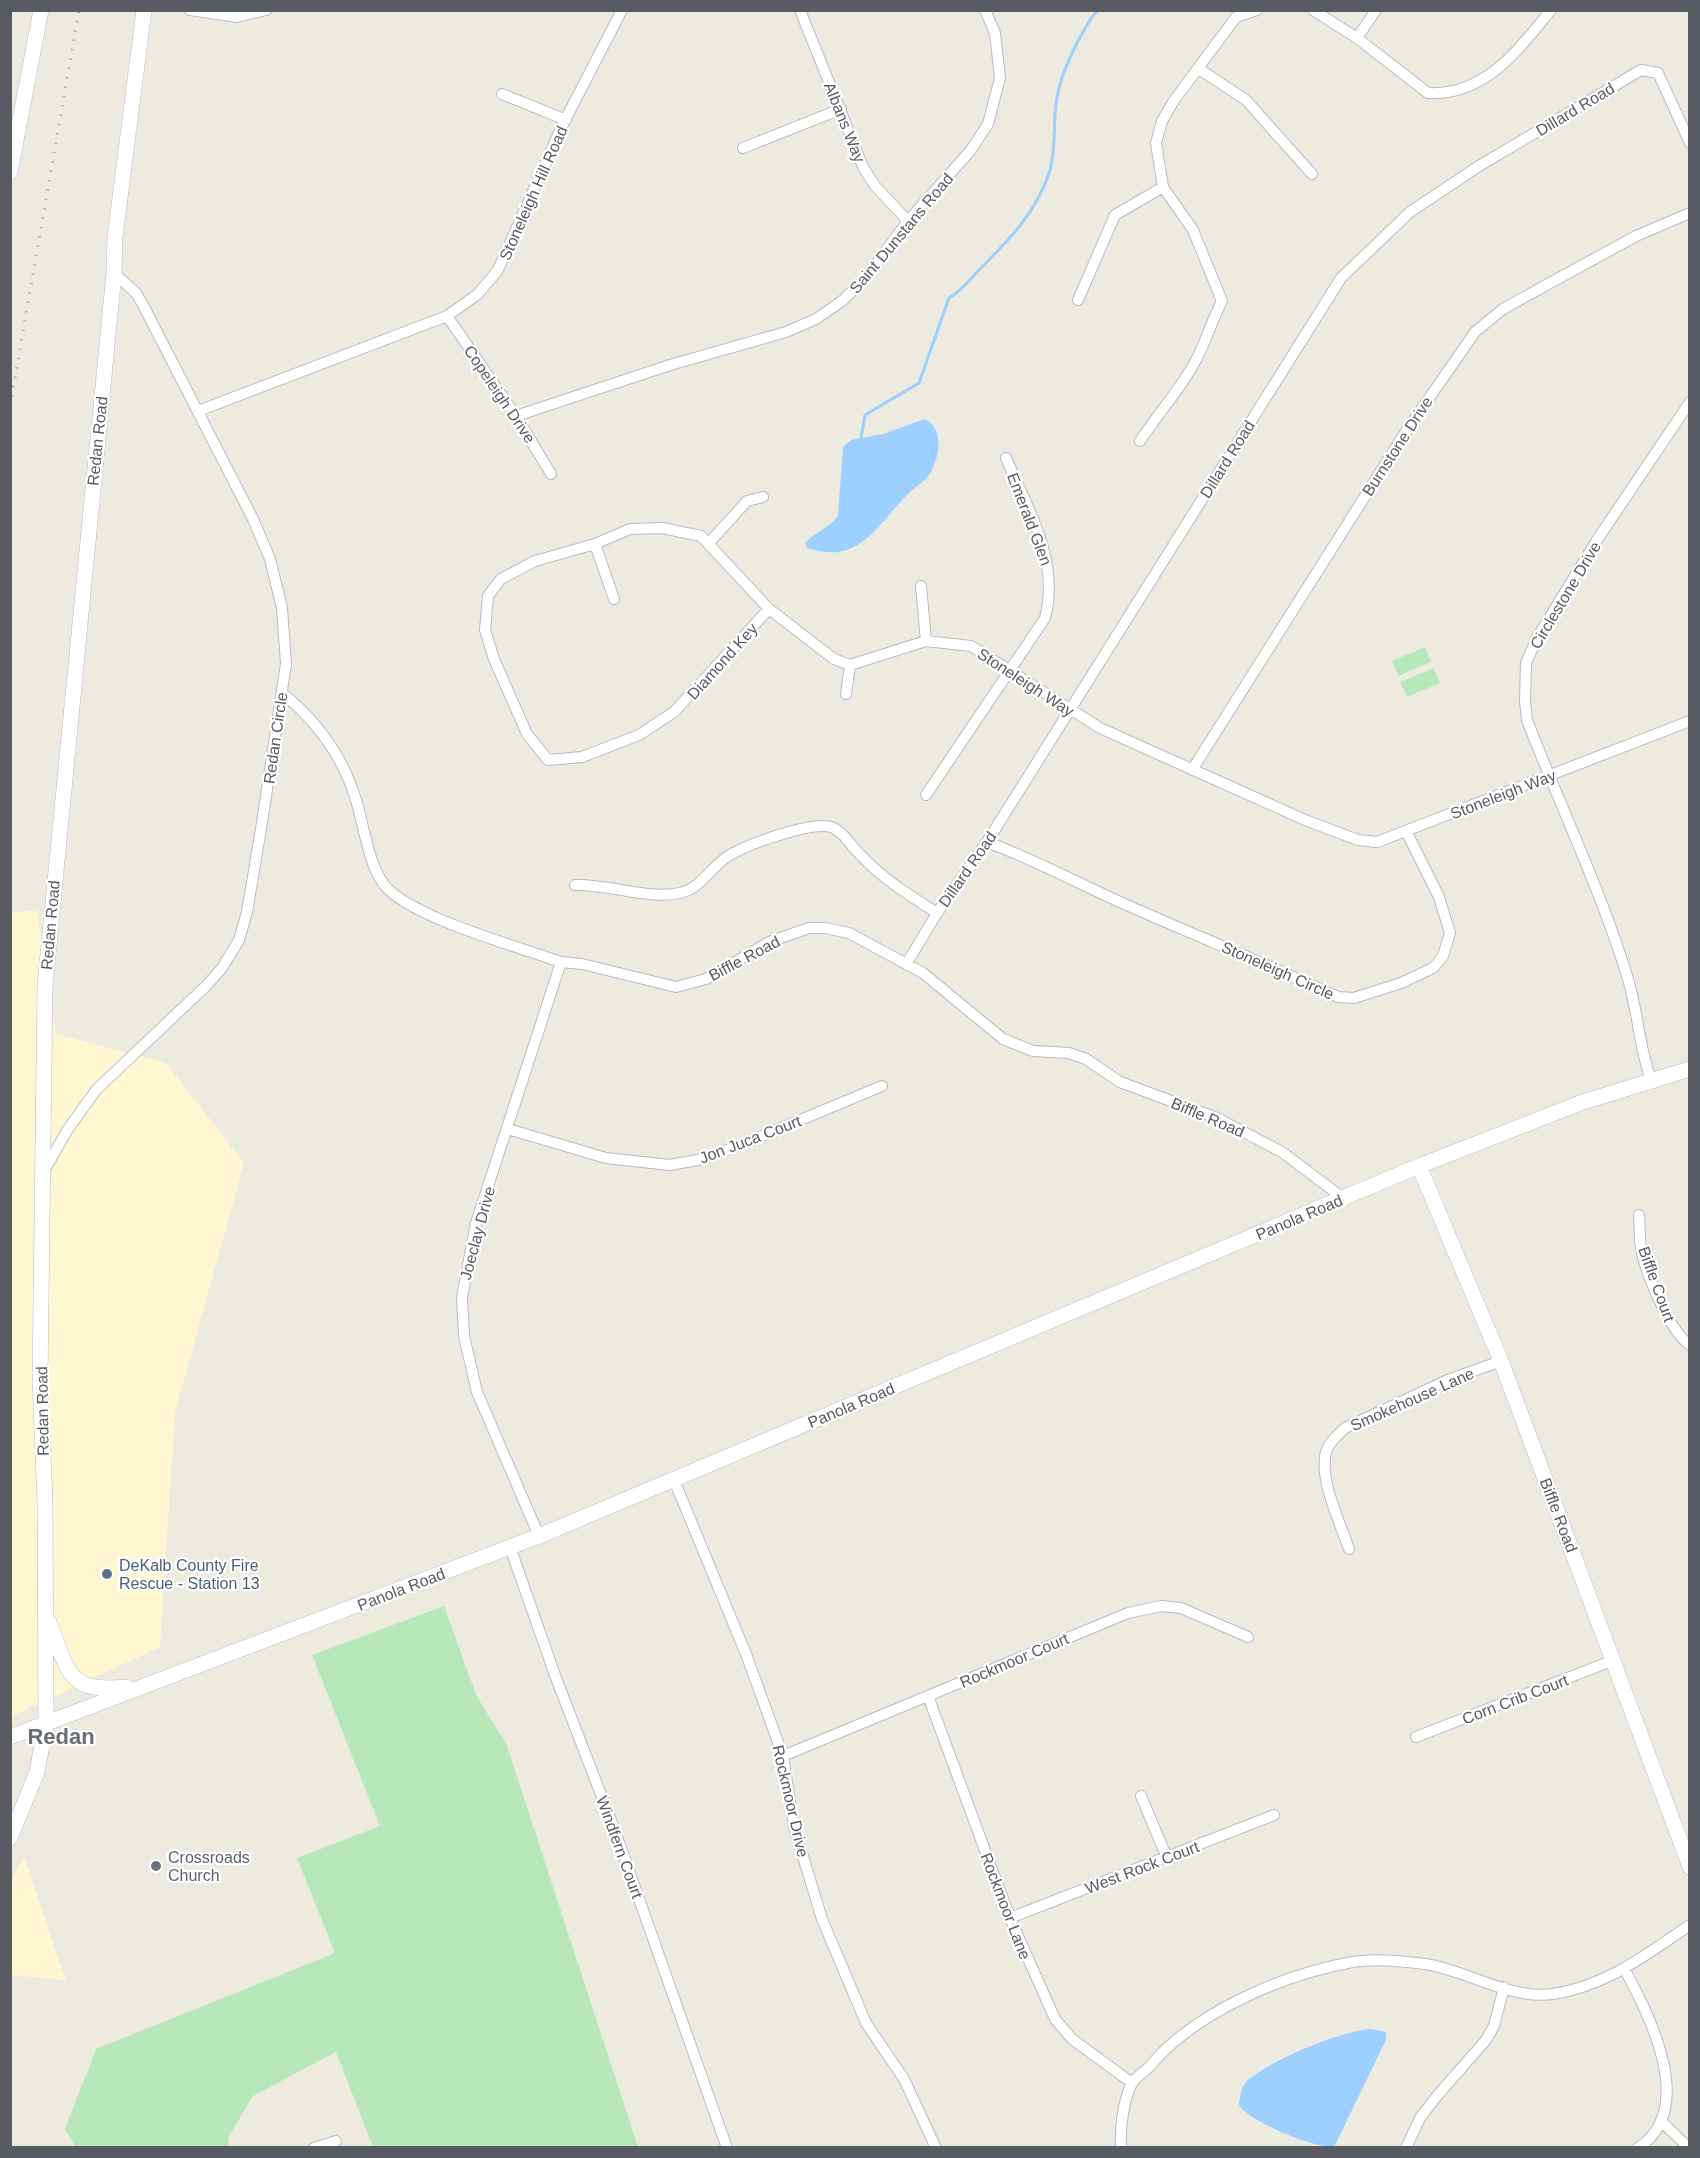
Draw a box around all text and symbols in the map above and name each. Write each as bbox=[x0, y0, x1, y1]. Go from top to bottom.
street label: Dillard Road bbox=[1533, 79, 1617, 139]
street label: Albans Way bbox=[821, 80, 868, 165]
street label: Stoneleigh Hill Road bbox=[496, 124, 571, 263]
street label: Saint Dunstans Road bbox=[846, 170, 956, 297]
street label: Copeleigh Drive bbox=[461, 342, 539, 446]
street label: Burnstone Drive bbox=[1359, 393, 1436, 499]
street label: Redan Road bbox=[84, 395, 111, 487]
street label: Dillard Road bbox=[1197, 417, 1258, 501]
street label: Emerald Glen bbox=[1004, 470, 1055, 568]
street label: Circlestone Drive bbox=[1527, 539, 1604, 652]
street label: Diamond Key bbox=[684, 620, 761, 703]
street label: Stoneleigh Way bbox=[974, 645, 1077, 720]
street label: Redan Circle bbox=[261, 691, 290, 785]
street label: Stoneleigh Way bbox=[1448, 767, 1558, 822]
street label: Dillard Road bbox=[935, 828, 1000, 910]
street label: Redan Road bbox=[38, 880, 63, 971]
street label: Biffle Road bbox=[706, 933, 783, 984]
street label: Stoneleigh Circle bbox=[1219, 938, 1337, 1003]
street label: Biffle Road bbox=[1169, 1094, 1247, 1141]
street label: Jon Juca Court bbox=[697, 1112, 804, 1167]
street label: Joeclay Drive bbox=[457, 1184, 498, 1282]
street label: Panola Road bbox=[1253, 1192, 1345, 1243]
street label: Biffle Court bbox=[1635, 1244, 1678, 1325]
street label: Smokehouse Lane bbox=[1348, 1365, 1477, 1434]
street label: Redan Road bbox=[33, 1366, 52, 1456]
street label: Panola Road bbox=[805, 1380, 897, 1431]
street label: Biffle Road bbox=[1537, 1476, 1580, 1555]
place label: DeKalb County Fire Rescue - Station 13 bbox=[119, 1557, 260, 1592]
street label: Panola Road bbox=[355, 1565, 447, 1614]
marker: DeKalb County Fire Rescue - Station 13 bbox=[100, 1567, 114, 1581]
street label: Rockmoor Court bbox=[957, 1630, 1072, 1691]
street label: Corn Crib Court bbox=[1460, 1671, 1571, 1727]
district label: Redan bbox=[27, 1724, 95, 1749]
street label: Rockmoor Drive bbox=[769, 1743, 812, 1859]
street label: Windfern Court bbox=[593, 1794, 646, 1901]
street label: West Rock Court bbox=[1083, 1838, 1202, 1897]
place label: Crossroads Church bbox=[168, 1849, 250, 1884]
street label: Rockmoor Lane bbox=[977, 1850, 1034, 1962]
marker: Crossroads Church bbox=[149, 1859, 163, 1873]

